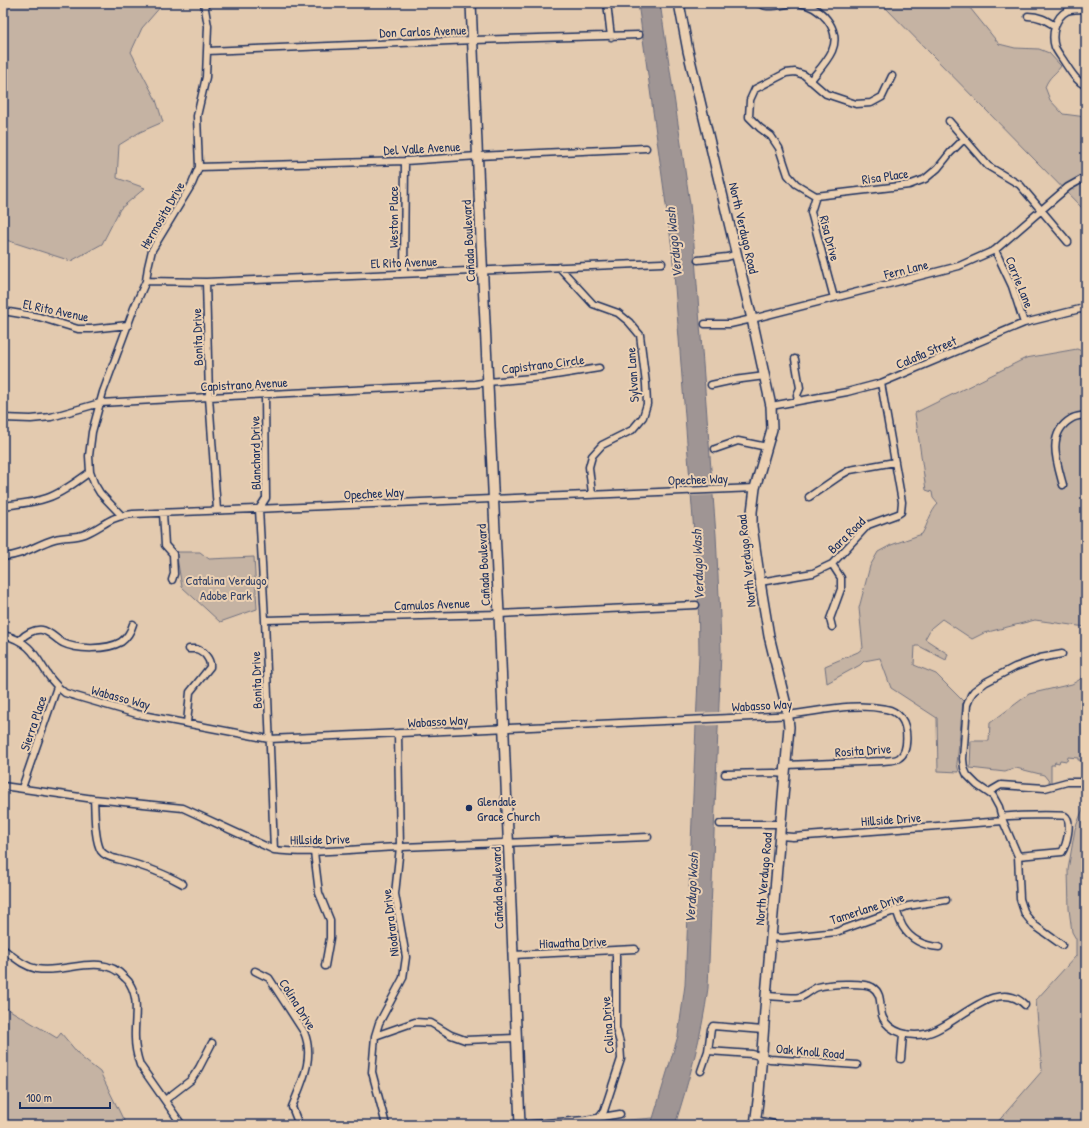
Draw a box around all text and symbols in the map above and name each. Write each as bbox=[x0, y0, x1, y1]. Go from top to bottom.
street label: Don Carlos Avenue bbox=[379, 20, 467, 42]
street label: Del Valle Avenue bbox=[383, 137, 461, 159]
street label: Risa Place bbox=[861, 164, 909, 188]
street label: Hermosita Drive bbox=[135, 178, 189, 252]
street label: North Verdugo Road bbox=[725, 181, 763, 275]
street label: Weston Place bbox=[384, 186, 402, 248]
street label: Cañada Boulevard bbox=[457, 199, 479, 283]
water label: Verdugo Wash bbox=[660, 206, 687, 279]
street label: Risa Drive bbox=[815, 213, 845, 263]
street label: El Rito Avenue bbox=[370, 252, 438, 272]
street label: Carrie Lane bbox=[1001, 253, 1039, 311]
street label: Fern Lane bbox=[881, 255, 930, 283]
street label: El Rito Avenue bbox=[22, 294, 90, 326]
street label: Bonita Drive bbox=[187, 308, 207, 366]
street label: Calafia Street bbox=[893, 331, 960, 373]
street label: Sylvan Lane bbox=[621, 347, 643, 403]
street label: Capistrano Circle bbox=[501, 350, 585, 378]
street label: Capistrano Avenue bbox=[200, 373, 288, 395]
street label: Blanchard Drive bbox=[245, 416, 265, 490]
street label: Opechee Way bbox=[667, 469, 729, 489]
street label: Opechee Way bbox=[343, 482, 405, 504]
street label: Bara Road bbox=[823, 513, 869, 557]
street label: North Verdugo Road bbox=[732, 514, 760, 608]
street label: Cañada Boulevard bbox=[472, 523, 494, 607]
water label: Verdugo Wash bbox=[686, 528, 709, 600]
park label: Catalina Verdugo Adobe Park bbox=[186, 571, 266, 604]
street label: Camulos Avenue bbox=[394, 594, 470, 614]
street label: Bonita Drive bbox=[246, 651, 266, 709]
street label: Wabasso Way bbox=[89, 680, 153, 714]
street label: Sierra Place bbox=[15, 693, 51, 753]
street label: Wabasso Way bbox=[731, 694, 793, 716]
street label: Wabasso Way bbox=[407, 710, 469, 732]
street label: Rosita Drive bbox=[834, 739, 892, 761]
place label: Glendale Grace Church bbox=[477, 792, 540, 825]
marker: Glendale Grace Church bbox=[464, 803, 474, 813]
street label: Hillside Drive bbox=[860, 808, 922, 830]
street label: Hillside Drive bbox=[290, 829, 350, 849]
street label: North Verdugo Road bbox=[750, 832, 776, 926]
street label: Cañada Boulevard bbox=[487, 847, 507, 929]
water label: Verdugo Wash bbox=[680, 851, 703, 924]
street label: Niodrara Drive bbox=[377, 888, 403, 958]
street label: Tamerlane Drive bbox=[827, 888, 907, 928]
street label: Hiawatha Drive bbox=[539, 932, 607, 952]
street label: Colina Drive bbox=[275, 975, 321, 1033]
street label: Colina Drive bbox=[596, 996, 618, 1054]
street label: Oak Knoll Road bbox=[775, 1039, 845, 1063]
scale bar bbox=[20, 1084, 110, 1110]
text: 100 m bbox=[26, 1089, 52, 1106]

